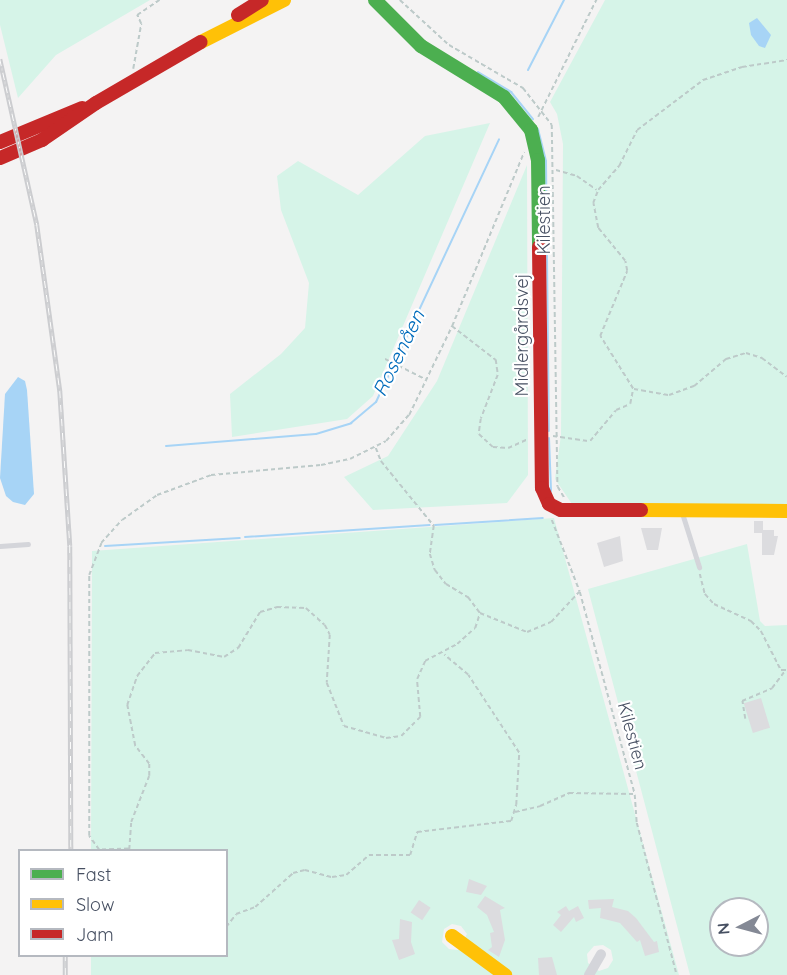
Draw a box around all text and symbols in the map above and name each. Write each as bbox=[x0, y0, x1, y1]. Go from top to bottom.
street label: Kilestien bbox=[533, 185, 555, 255]
street label: Midlergårdsvej bbox=[511, 274, 533, 396]
water label: Rosenåen bbox=[367, 306, 429, 400]
street label: Kilestien bbox=[613, 700, 651, 772]
legend bbox=[18, 849, 228, 957]
text: Fast bbox=[76, 863, 111, 886]
text: Slow bbox=[76, 893, 114, 916]
north arrow bbox=[709, 897, 769, 957]
text: N bbox=[713, 922, 734, 936]
text: Jam bbox=[76, 923, 114, 946]

